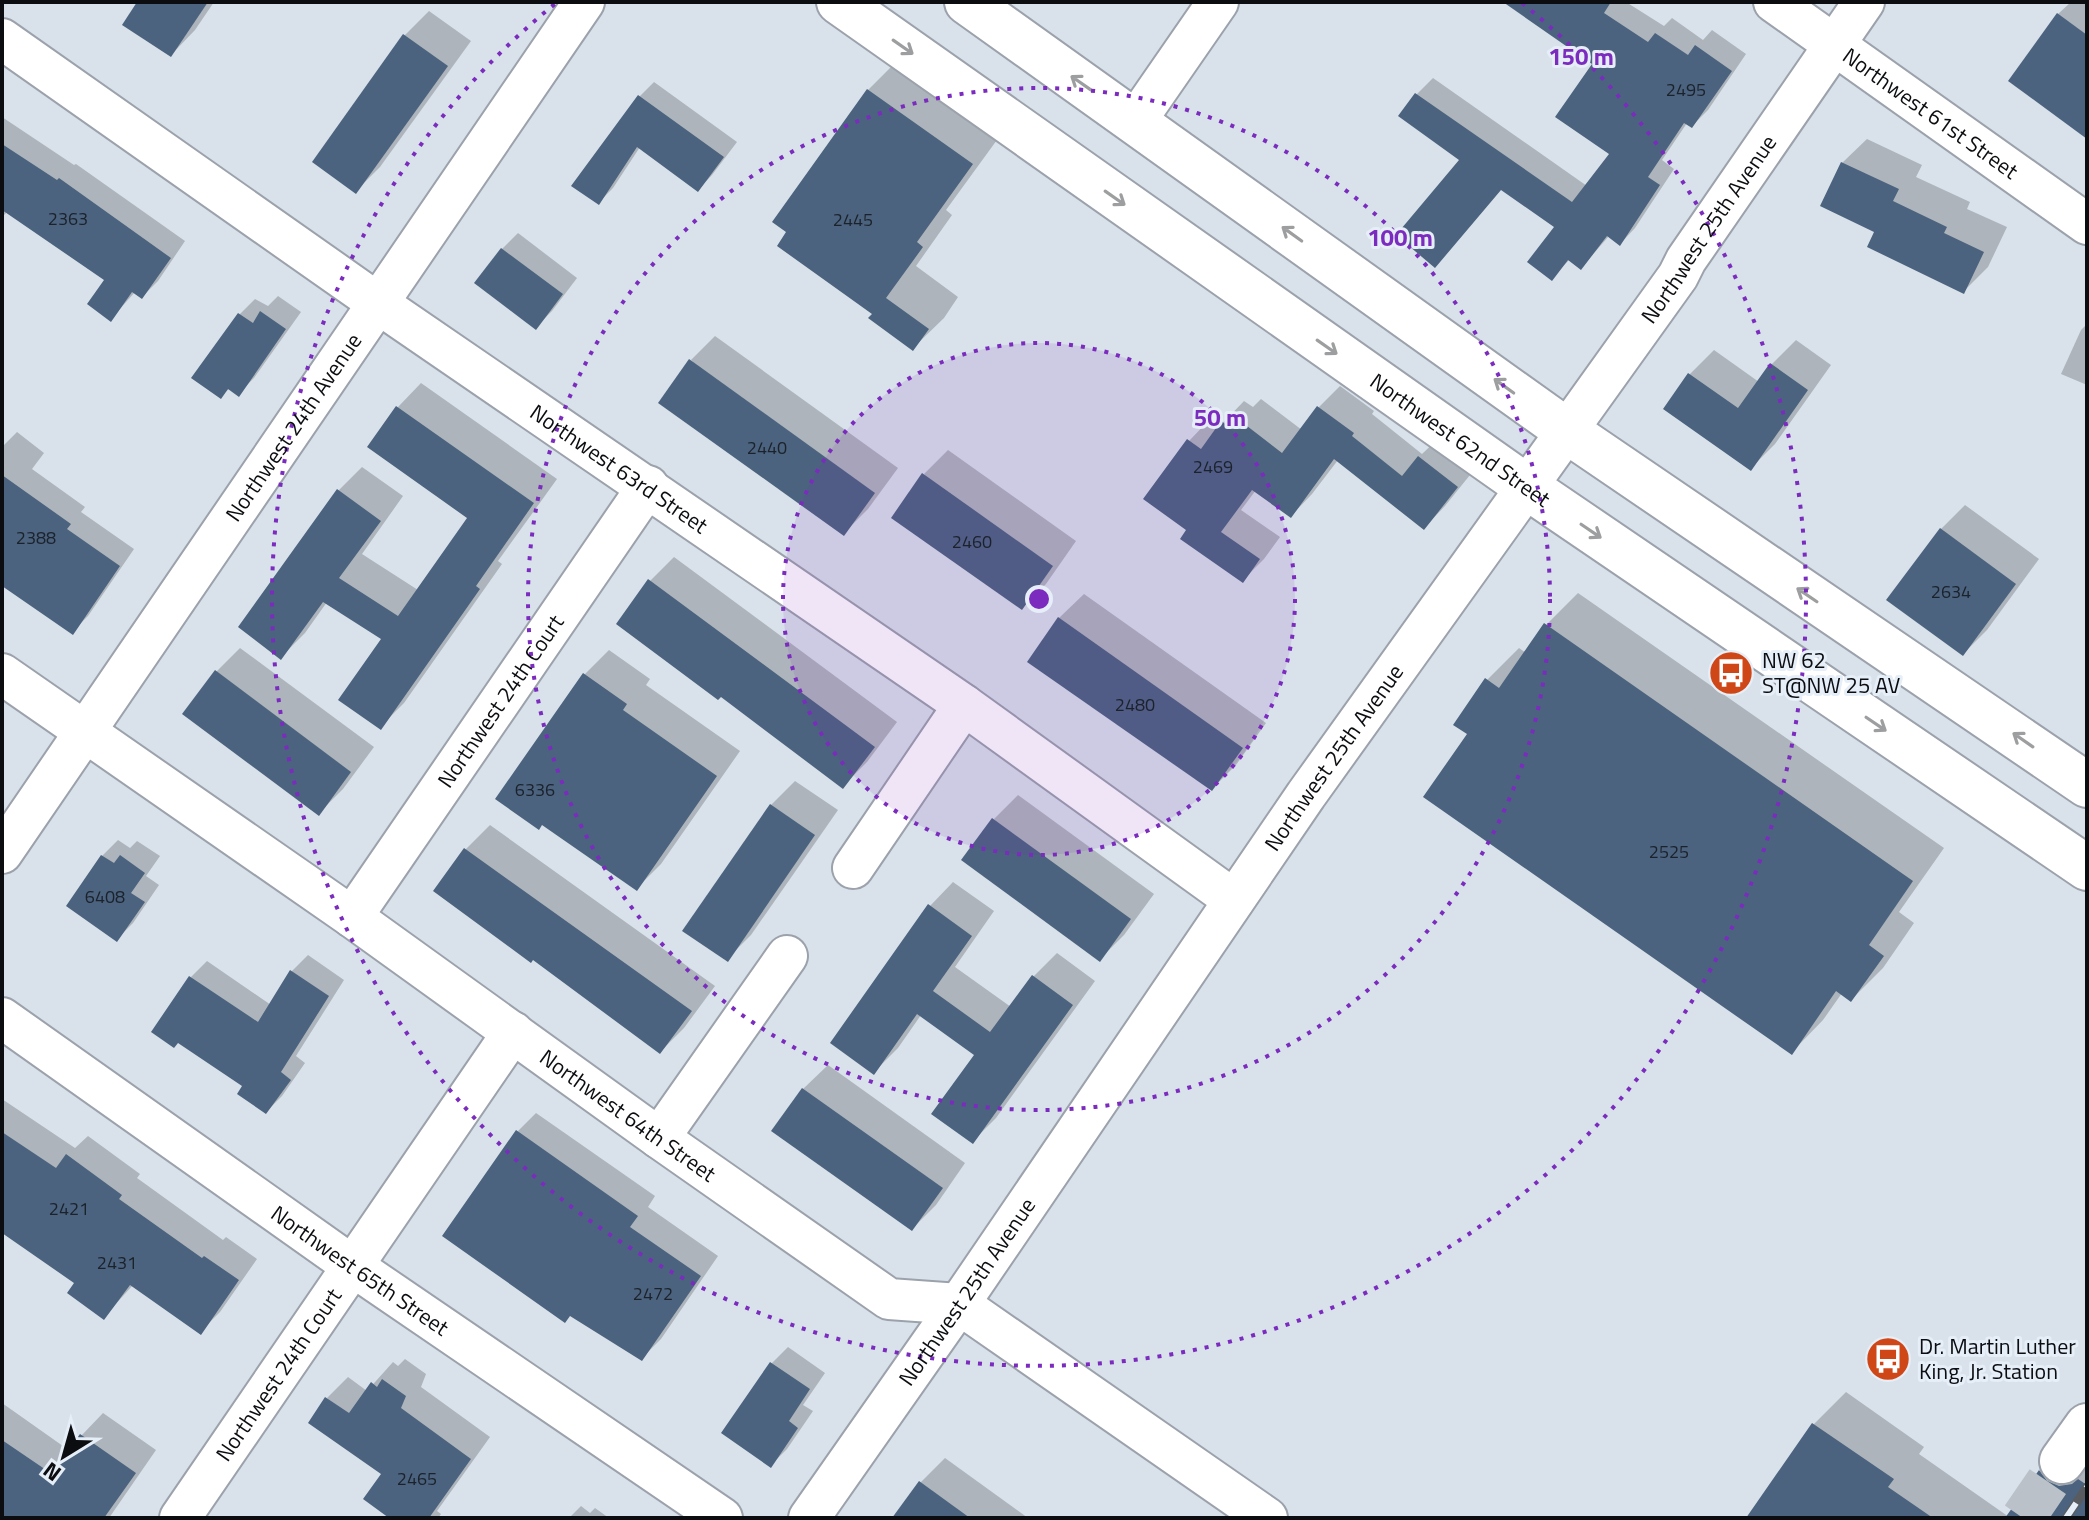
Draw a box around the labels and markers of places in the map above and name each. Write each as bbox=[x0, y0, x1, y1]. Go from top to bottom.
centre of rings bbox=[1025, 585, 1053, 613]
place label: NW 62 ST@NW 25 AV bbox=[1762, 643, 1901, 702]
bus stop icon: NW 62 ST@NW 25 AV bbox=[1707, 649, 1755, 697]
place label: Dr. Martin Luther King, Jr. Station bbox=[1919, 1329, 2076, 1388]
bus stop icon: Dr. Martin Luther King, Jr. Station bbox=[1864, 1335, 1912, 1383]

